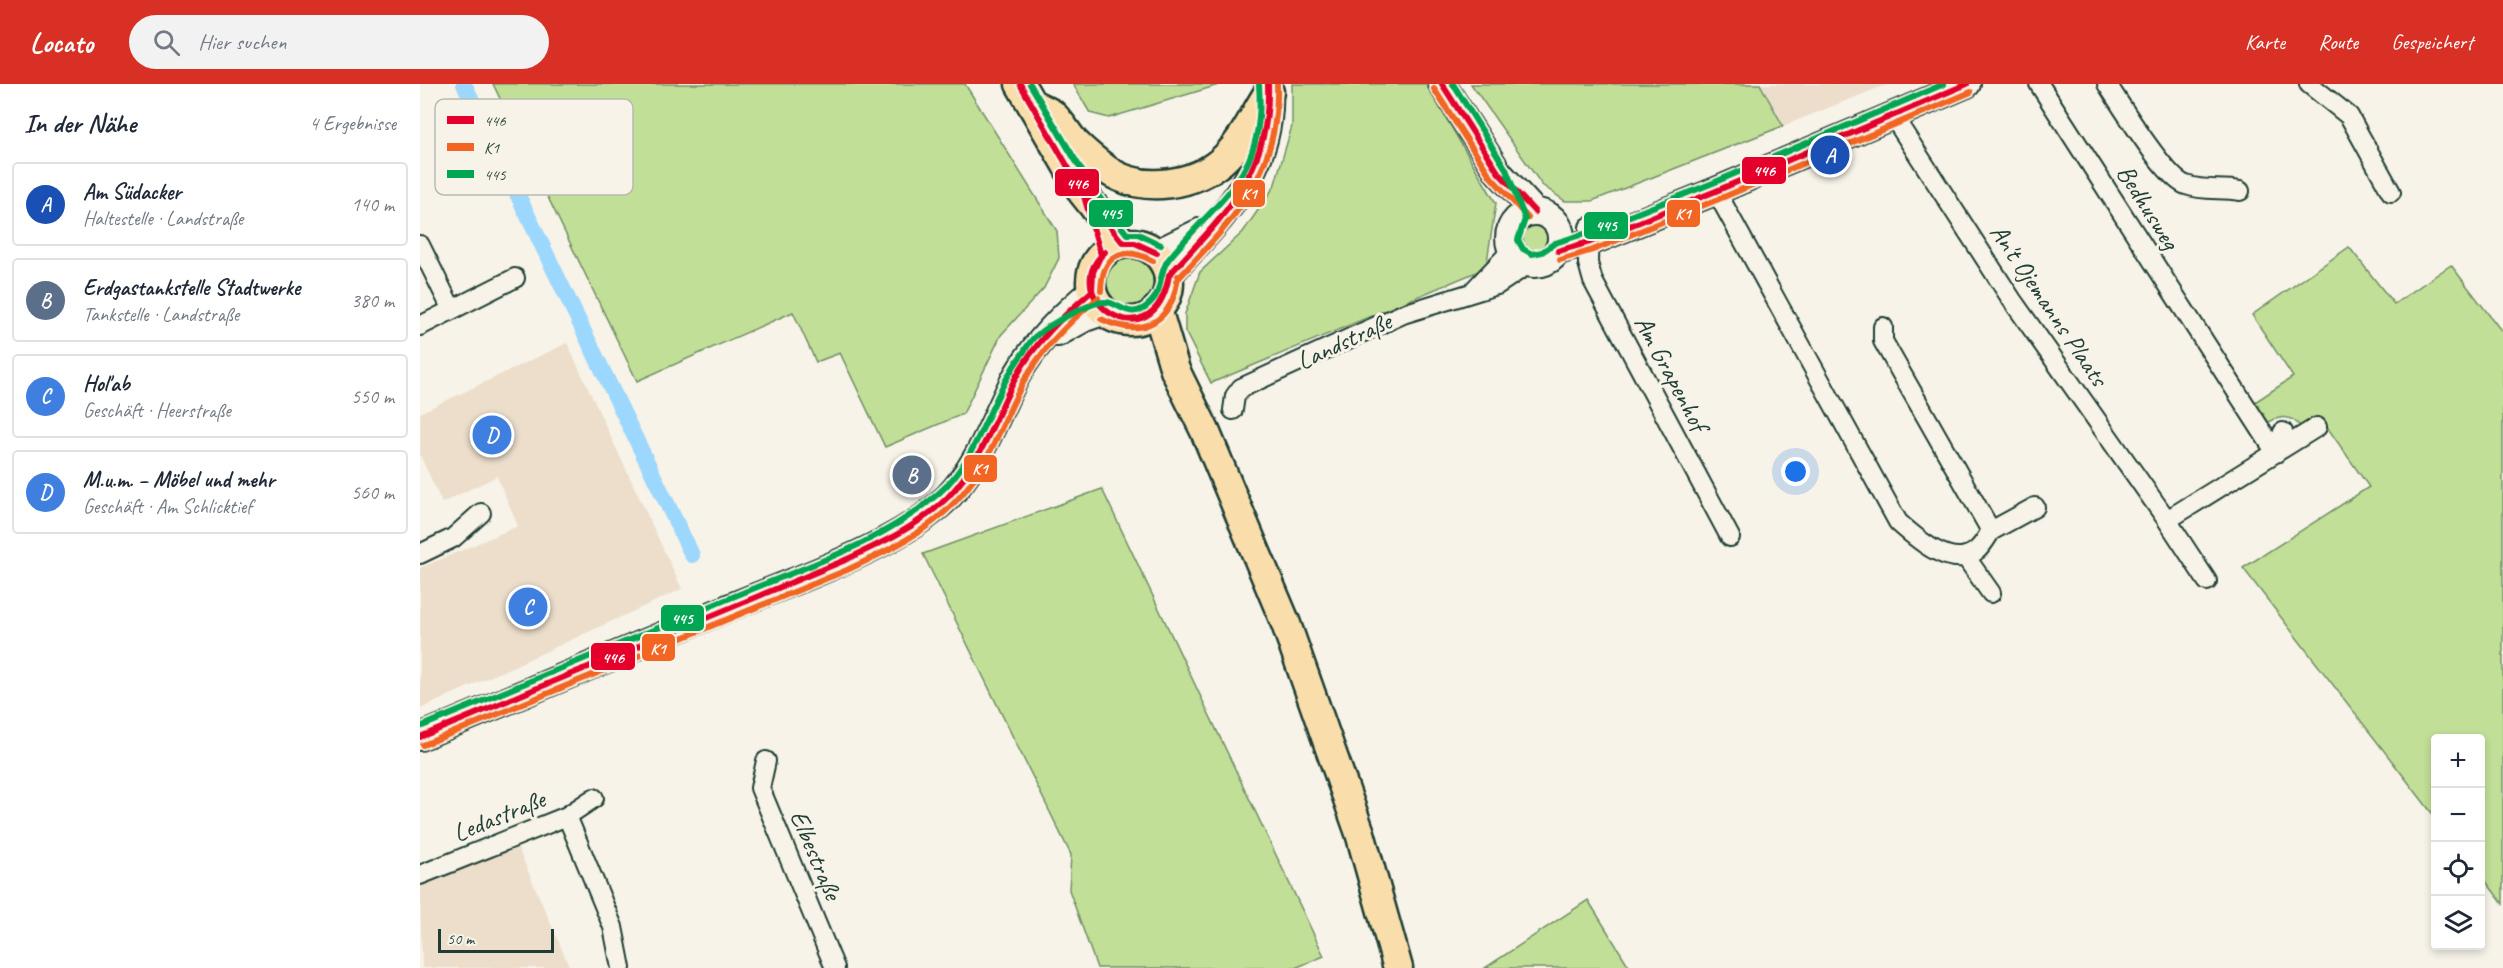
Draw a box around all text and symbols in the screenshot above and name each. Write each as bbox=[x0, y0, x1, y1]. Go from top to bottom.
search box bbox=[129, 15, 549, 69]
text: Locato bbox=[30, 25, 93, 60]
icon: search bbox=[150, 26, 183, 59]
text: Hier suchen bbox=[198, 28, 286, 56]
text: Karte bbox=[2245, 29, 2285, 55]
text: Route bbox=[2318, 29, 2358, 55]
text: Gespeichert bbox=[2391, 29, 2473, 55]
legend bbox=[435, 99, 633, 195]
text: In der Nähe bbox=[24, 107, 136, 140]
text: 4 Ergebnisse bbox=[309, 111, 396, 136]
text: 446 bbox=[484, 111, 506, 131]
pin: A bbox=[1810, 132, 1850, 178]
text: K1 bbox=[484, 138, 500, 158]
line badge: 446 bbox=[1741, 156, 1787, 185]
street label: Bedhusweg bbox=[2109, 159, 2188, 257]
text: 446 bbox=[1753, 161, 1776, 181]
text: 445 bbox=[484, 165, 506, 185]
line badge: 446 bbox=[1054, 168, 1100, 197]
text: 446 bbox=[1066, 174, 1089, 194]
text: Am Südacker bbox=[83, 178, 181, 206]
line badge: K1 bbox=[1232, 179, 1266, 208]
text: K1 bbox=[1241, 184, 1258, 204]
text: A bbox=[40, 192, 51, 217]
text: 140 m bbox=[351, 192, 394, 217]
line badge: 445 bbox=[1088, 199, 1134, 228]
line badge: K1 bbox=[1666, 199, 1701, 228]
text: 445 bbox=[1100, 204, 1124, 224]
text: K1 bbox=[1675, 204, 1692, 224]
text: Haltestelle · Landstraße bbox=[83, 206, 243, 231]
line badge: 445 bbox=[1583, 211, 1629, 240]
text: 445 bbox=[1595, 216, 1619, 236]
street label: An't Ojemanns Plaats bbox=[1983, 218, 2117, 394]
text: Erdgastankstelle Stadtwerke bbox=[83, 274, 300, 302]
text: B bbox=[40, 288, 51, 313]
text: 380 m bbox=[351, 288, 394, 313]
text: Tankstelle · Landstraße bbox=[83, 302, 239, 327]
street label: Landstraße bbox=[1292, 304, 1399, 377]
street label: Am Grapenhof bbox=[1627, 310, 1718, 442]
text: Hol'ab bbox=[83, 370, 130, 398]
text: C bbox=[41, 384, 50, 409]
text: 550 m bbox=[351, 384, 394, 409]
text: Geschäft · Heerstraße bbox=[83, 398, 231, 423]
pin: D bbox=[472, 412, 512, 458]
pin: B bbox=[892, 452, 932, 498]
line badge: K1 bbox=[963, 454, 998, 483]
your location bbox=[1781, 457, 1810, 486]
text: K1 bbox=[972, 459, 989, 479]
text: M.u.m. – Möbel und mehr bbox=[83, 466, 275, 494]
text: D bbox=[40, 480, 51, 505]
text: 560 m bbox=[351, 480, 394, 505]
text: Geschäft · Am Schlicktief bbox=[83, 494, 252, 519]
pin: C bbox=[508, 584, 548, 630]
line badge: 445 bbox=[660, 604, 705, 632]
text: 445 bbox=[671, 609, 695, 629]
line badge: K1 bbox=[641, 633, 676, 662]
text: K1 bbox=[650, 639, 667, 659]
line badge: 446 bbox=[590, 642, 636, 671]
text: 446 bbox=[602, 648, 625, 668]
map controls bbox=[2431, 734, 2485, 950]
button: + bbox=[2431, 734, 2485, 788]
street label: Ledastraße bbox=[448, 782, 552, 849]
button: − bbox=[2431, 788, 2485, 842]
street label: Elbestraße bbox=[782, 805, 851, 907]
button: locate bbox=[2431, 842, 2485, 896]
button: layers bbox=[2431, 896, 2485, 950]
scale bar bbox=[438, 926, 554, 954]
text: 50 m bbox=[447, 929, 474, 949]

